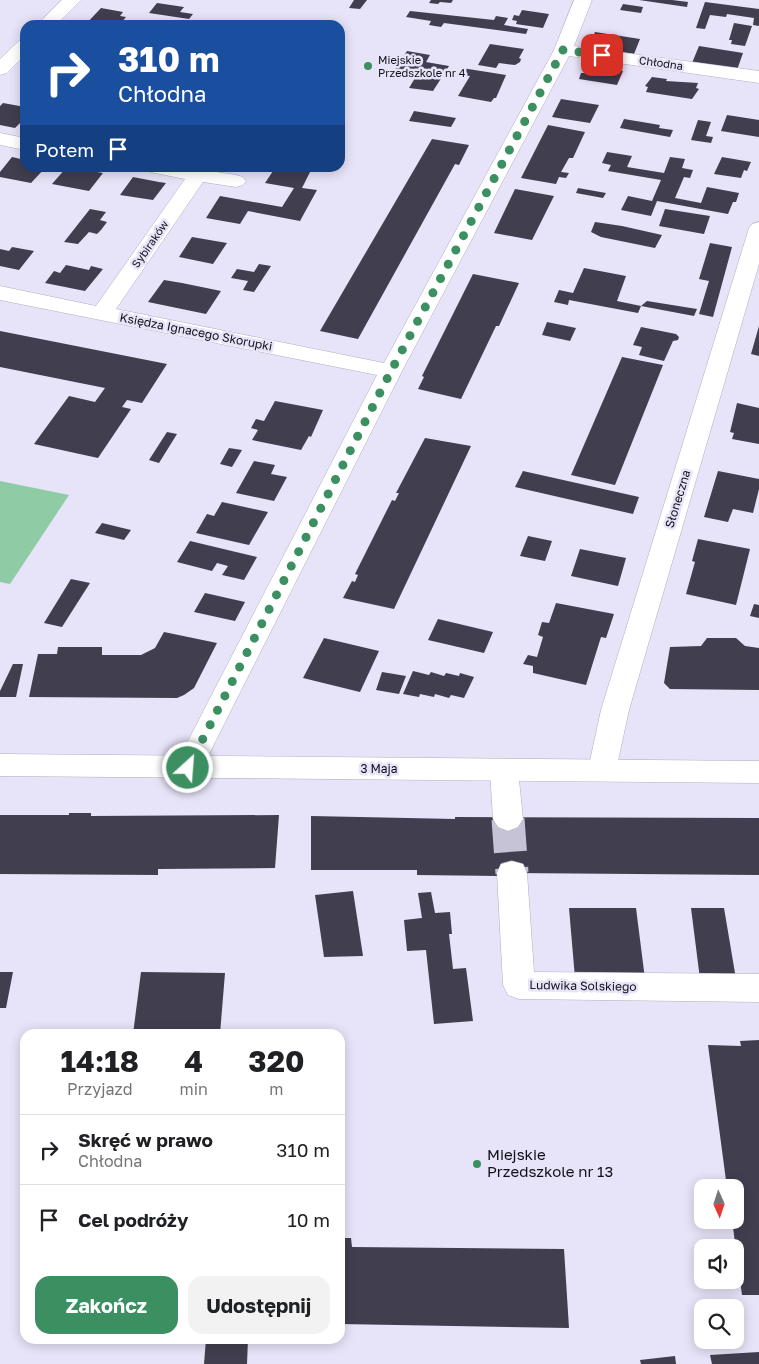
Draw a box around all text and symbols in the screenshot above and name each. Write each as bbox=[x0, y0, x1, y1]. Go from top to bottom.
pin bbox=[581, 34, 623, 76]
text: 310 m bbox=[118, 38, 220, 80]
icon: right bbox=[35, 40, 100, 105]
icon: arrive bbox=[588, 41, 616, 69]
place label: Miejskie Przedszkole nr 4 bbox=[378, 53, 466, 79]
street label: Chłodna bbox=[638, 53, 684, 72]
marker: Miejskie Przedszkole nr 4 bbox=[362, 60, 374, 72]
text: Chłodna bbox=[118, 80, 206, 107]
icon: arrive bbox=[104, 135, 132, 163]
text: Potem bbox=[35, 138, 94, 161]
street label: Sybiraków bbox=[129, 218, 171, 270]
street label: Księdza Ignacego Skorupki bbox=[119, 309, 274, 354]
street label: Słoneczna bbox=[662, 468, 693, 530]
position arrow bbox=[161, 741, 213, 793]
street label: 3 Maja bbox=[360, 761, 398, 776]
street label: Ludwika Solskiego bbox=[529, 977, 637, 994]
text: 14:18 bbox=[61, 1043, 139, 1079]
text: 4 bbox=[184, 1043, 203, 1079]
text: 320 bbox=[248, 1043, 304, 1079]
text: Przyjazd bbox=[67, 1079, 133, 1099]
text: min bbox=[180, 1079, 208, 1099]
text: m bbox=[269, 1079, 283, 1099]
text: Skręć w prawo bbox=[78, 1128, 213, 1151]
icon: right bbox=[35, 1136, 63, 1164]
text: 310 m bbox=[276, 1138, 330, 1161]
place label: Miejskie Przedszkole nr 13 bbox=[487, 1145, 613, 1180]
text: Chłodna bbox=[78, 1151, 142, 1171]
marker: Miejskie Przedszkole nr 13 bbox=[471, 1158, 483, 1170]
north arrow bbox=[694, 1179, 744, 1229]
map controls bbox=[694, 1179, 744, 1349]
icon: arrive bbox=[35, 1206, 63, 1234]
text: Cel podróży bbox=[78, 1208, 188, 1231]
text: 10 m bbox=[287, 1208, 330, 1231]
button: sound bbox=[694, 1239, 744, 1289]
button: Zakończ bbox=[35, 1276, 178, 1334]
button: Udostępnij bbox=[188, 1276, 330, 1334]
button: search bbox=[694, 1299, 744, 1349]

